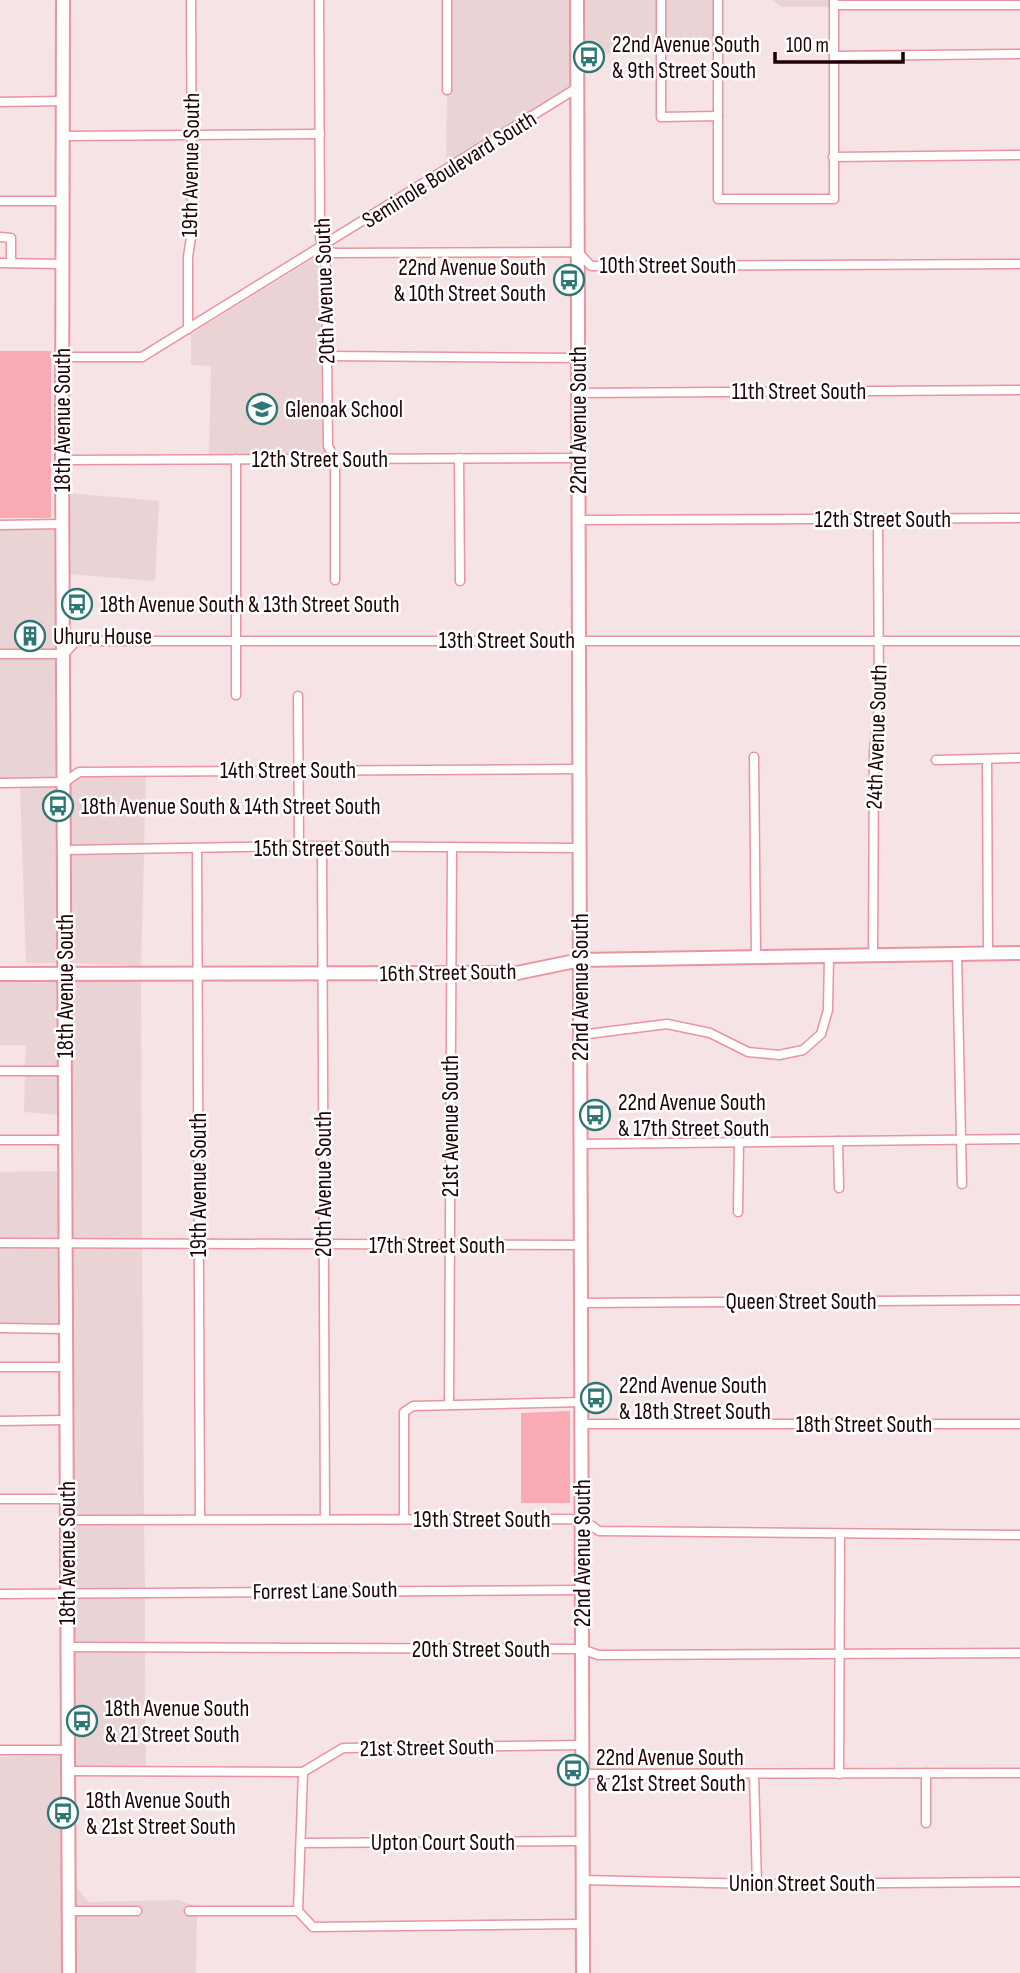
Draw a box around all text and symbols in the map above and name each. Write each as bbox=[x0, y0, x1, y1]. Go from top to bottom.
scale bar bbox=[775, 21, 903, 65]
place label: 22nd Avenue South & 9th Street South bbox=[612, 31, 760, 85]
text: 100 m bbox=[786, 33, 829, 58]
bus stop icon: 22nd Avenue South & 9th Street South bbox=[572, 40, 606, 74]
street label: 19th Avenue South bbox=[176, 92, 206, 238]
street label: Seminole Boulevard South bbox=[357, 105, 542, 235]
street label: 20th Avenue South bbox=[308, 218, 342, 364]
street label: 10th Street South bbox=[600, 252, 736, 280]
place label: 22nd Avenue South & 10th Street South bbox=[394, 254, 546, 308]
bus stop icon: 22nd Avenue South & 10th Street South bbox=[552, 263, 586, 297]
street label: 22nd Avenue South bbox=[565, 346, 593, 494]
street label: 18th Avenue South bbox=[49, 348, 77, 492]
street label: 11th Street South bbox=[732, 378, 866, 406]
school or university icon: Glenoak School bbox=[245, 392, 279, 426]
place label: Glenoak School bbox=[285, 396, 403, 424]
street label: 12th Street South bbox=[252, 446, 388, 474]
street label: 12th Street South bbox=[815, 506, 951, 534]
bus stop icon: 18th Avenue South & 13th Street South bbox=[60, 587, 94, 621]
place label: 18th Avenue South & 13th Street South bbox=[100, 591, 400, 619]
building icon: Uhuru House bbox=[13, 619, 47, 653]
place label: Uhuru House bbox=[53, 623, 152, 651]
street label: 13th Street South bbox=[439, 627, 575, 655]
street label: 24th Avenue South bbox=[860, 664, 894, 810]
street label: 14th Street South bbox=[220, 757, 356, 785]
bus stop icon: 18th Avenue South & 14th Street South bbox=[41, 789, 75, 823]
place label: 18th Avenue South & 14th Street South bbox=[81, 793, 381, 821]
street label: 15th Street South bbox=[254, 835, 390, 863]
street label: 22nd Avenue South bbox=[567, 913, 595, 1061]
street label: 18th Avenue South bbox=[52, 914, 80, 1058]
street label: 16th Street South bbox=[379, 958, 517, 988]
street label: 21st Avenue South bbox=[437, 1055, 465, 1197]
place label: 22nd Avenue South & 17th Street South bbox=[618, 1089, 769, 1143]
bus stop icon: 22nd Avenue South & 17th Street South bbox=[578, 1098, 612, 1132]
street label: 20th Avenue South bbox=[310, 1111, 338, 1257]
street label: 19th Avenue South bbox=[185, 1113, 213, 1257]
street label: 17th Street South bbox=[369, 1232, 505, 1260]
street label: Queen Street South bbox=[726, 1288, 877, 1316]
place label: 22nd Avenue South & 18th Street South bbox=[619, 1372, 771, 1426]
bus stop icon: 22nd Avenue South & 18th Street South bbox=[579, 1381, 613, 1415]
street label: 18th Street South bbox=[796, 1411, 932, 1439]
street label: 22nd Avenue South bbox=[569, 1479, 597, 1627]
street label: 18th Avenue South bbox=[54, 1481, 82, 1625]
street label: 19th Street South bbox=[414, 1506, 550, 1534]
street label: Forrest Lane South bbox=[252, 1576, 398, 1606]
street label: 20th Street South bbox=[412, 1636, 550, 1664]
place label: 18th Avenue South & 21 Street South bbox=[105, 1695, 249, 1749]
bus stop icon: 18th Avenue South & 21 Street South bbox=[65, 1704, 99, 1738]
street label: 21st Street South bbox=[359, 1733, 495, 1763]
place label: 22nd Avenue South & 21st Street South bbox=[596, 1744, 746, 1798]
bus stop icon: 22nd Avenue South & 21st Street South bbox=[556, 1753, 590, 1787]
place label: 18th Avenue South & 21st Street South bbox=[86, 1787, 236, 1841]
bus stop icon: 18th Avenue South & 21st Street South bbox=[46, 1796, 80, 1830]
street label: Upton Court South bbox=[371, 1829, 515, 1857]
street label: Union Street South bbox=[729, 1870, 875, 1898]

